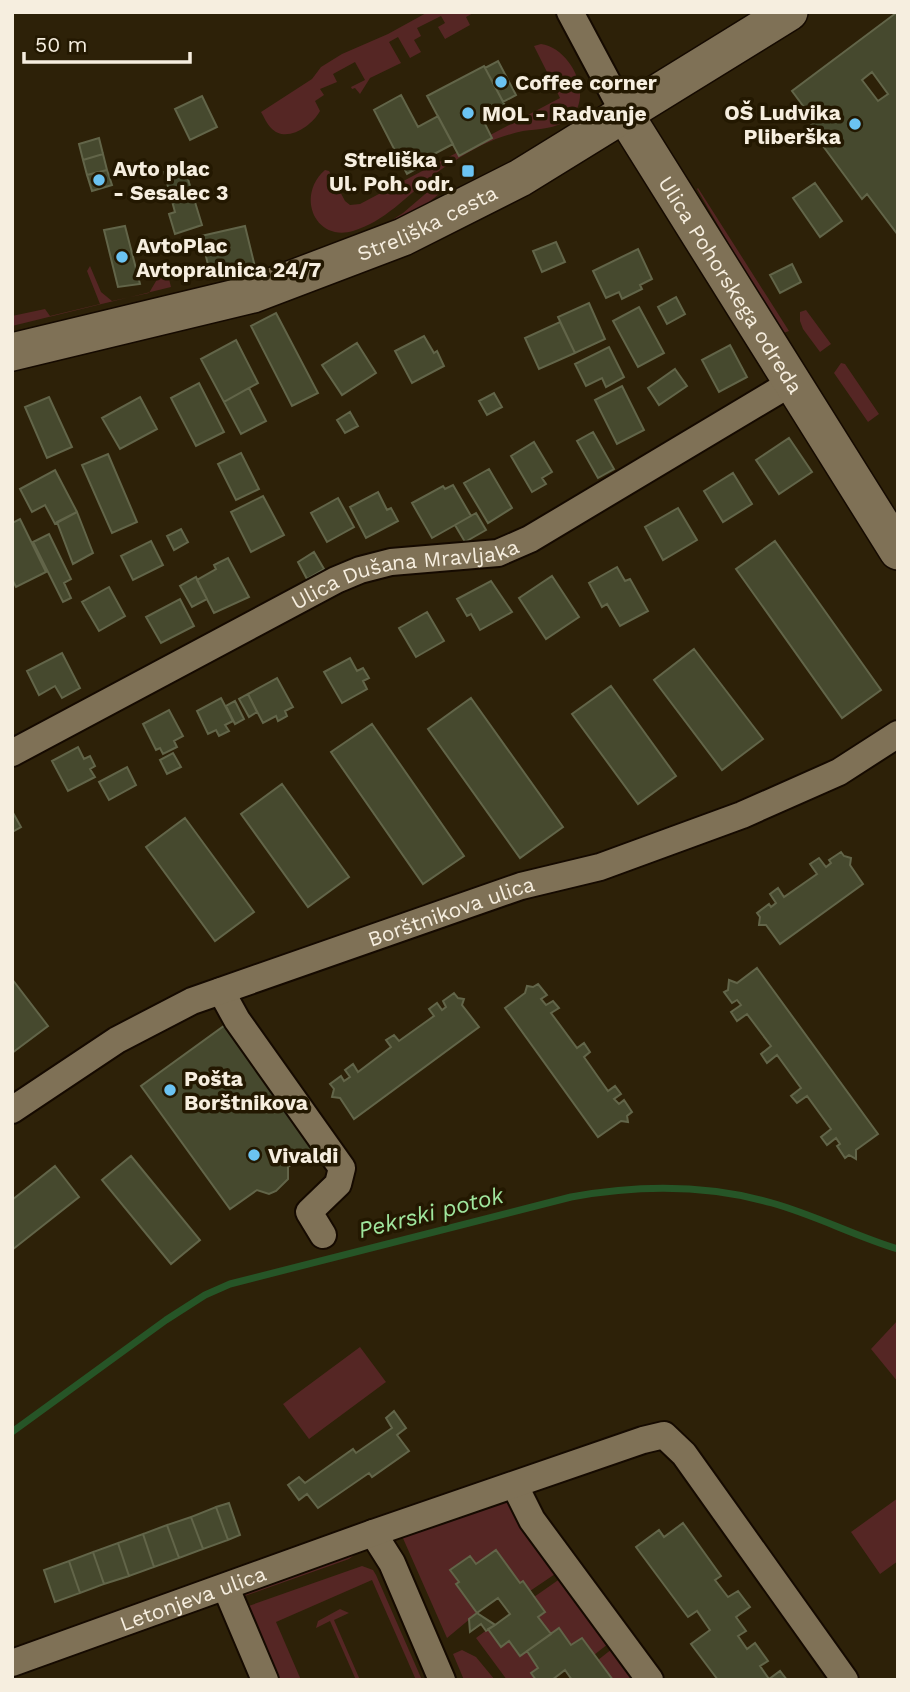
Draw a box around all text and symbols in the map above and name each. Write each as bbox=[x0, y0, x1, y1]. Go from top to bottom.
scale bar bbox=[24, 21, 191, 65]
text: 50 m bbox=[35, 32, 87, 57]
place label: Coffee corner bbox=[515, 70, 657, 95]
marker: Coffee corner bbox=[493, 74, 509, 90]
place label: OŠ Ludvika Pliberška bbox=[724, 100, 842, 149]
place label: MOL - Radvanje bbox=[482, 101, 647, 126]
marker: MOL - Radvanje bbox=[460, 105, 476, 121]
marker: OŠ Ludvika Pliberška bbox=[847, 116, 863, 132]
place label: Streliška - Ul. Poh. odr. bbox=[329, 147, 454, 196]
place label: Avto plac - Sesalec 3 bbox=[113, 156, 229, 205]
marker: Streliška - Ul. Poh. odr. bbox=[460, 163, 476, 179]
street label: Ulica Pohorskega odreda bbox=[654, 171, 809, 398]
marker: Avto plac - Sesalec 3 bbox=[91, 172, 107, 188]
street label: Streliška cesta bbox=[354, 179, 501, 266]
place label: AvtoPlac Avtopralnica 24/7 bbox=[136, 233, 321, 282]
marker: AvtoPlac Avtopralnica 24/7 bbox=[114, 249, 130, 265]
street label: Ulica Dušana Mravljaka bbox=[287, 533, 523, 614]
street label: Borštnikova ulica bbox=[364, 871, 537, 951]
place label: Pošta Borštnikova bbox=[184, 1066, 309, 1115]
marker: Pošta Borštnikova bbox=[162, 1082, 178, 1098]
place label: Vivaldi bbox=[268, 1143, 338, 1168]
marker: Vivaldi bbox=[246, 1147, 262, 1163]
water label: Pekrski potok bbox=[356, 1182, 508, 1244]
street label: Letonjeva ulica bbox=[116, 1560, 269, 1636]

